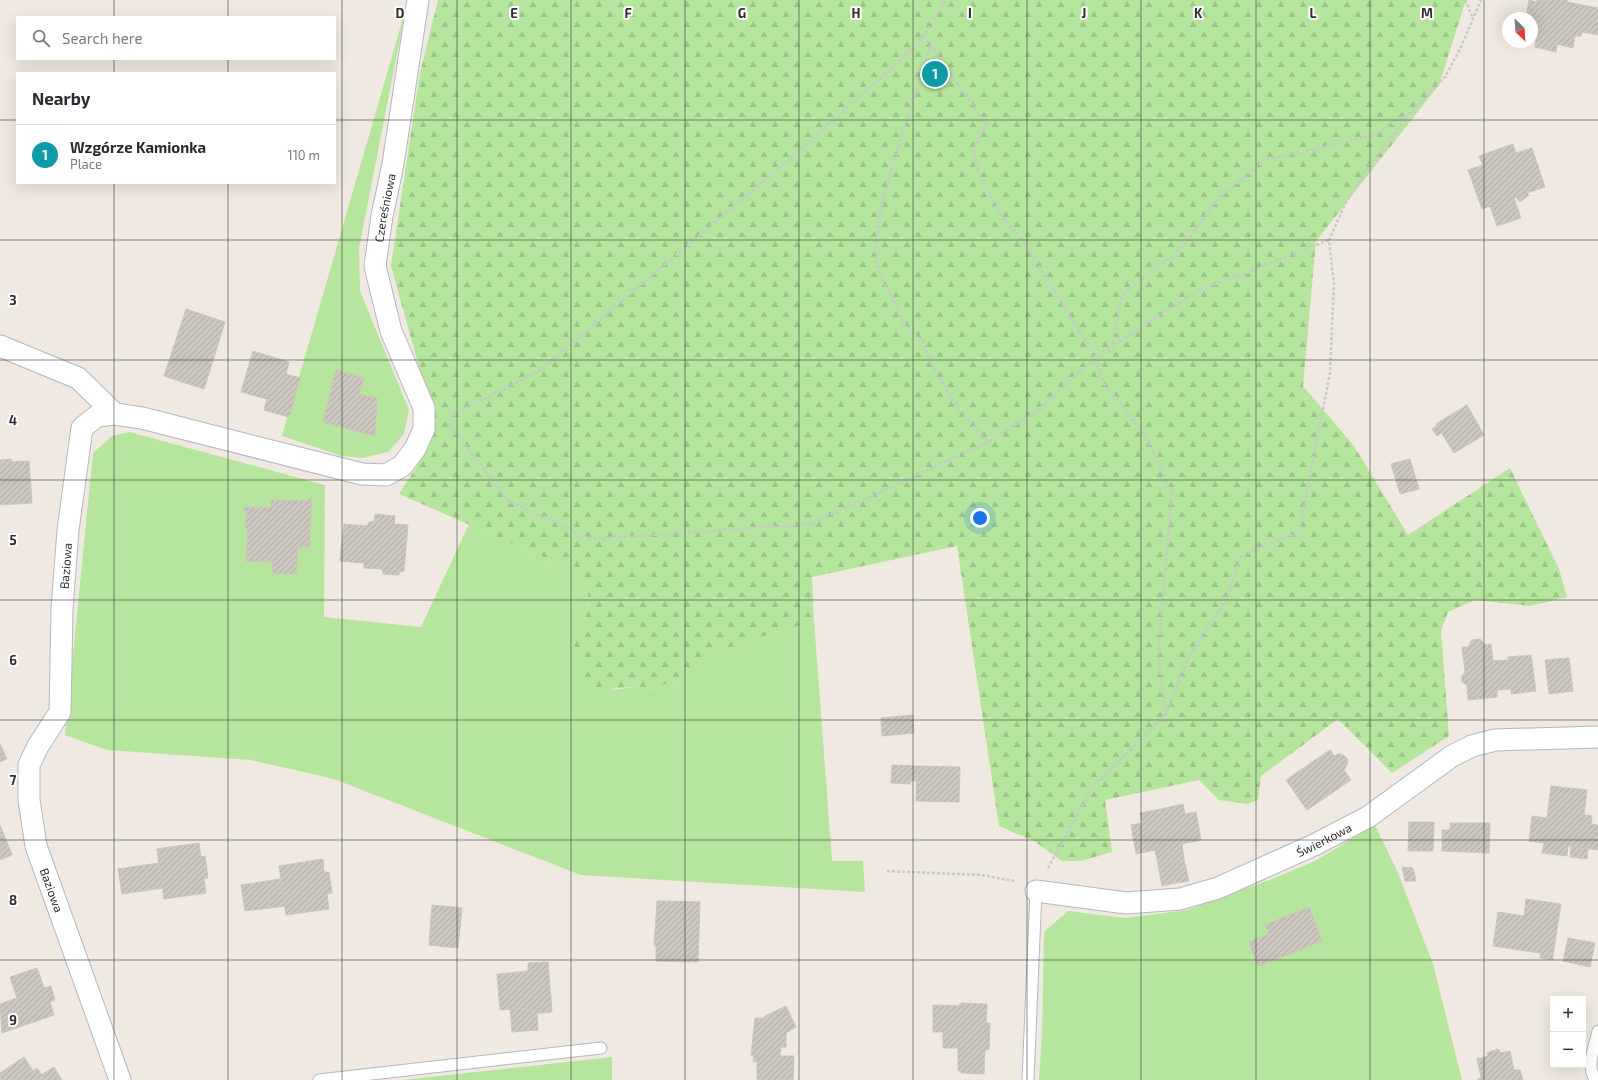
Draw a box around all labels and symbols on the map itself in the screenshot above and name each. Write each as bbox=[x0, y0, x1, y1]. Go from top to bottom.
text: D bbox=[396, 5, 405, 21]
text: E bbox=[510, 5, 518, 21]
text: F bbox=[624, 5, 632, 21]
text: G bbox=[738, 5, 746, 21]
text: H bbox=[852, 5, 861, 21]
text: I bbox=[968, 5, 972, 21]
text: J bbox=[1082, 5, 1086, 21]
text: K bbox=[1194, 5, 1203, 21]
text: L bbox=[1310, 5, 1317, 21]
text: M bbox=[1421, 5, 1433, 21]
north arrow bbox=[1502, 12, 1538, 48]
pin: 1 bbox=[922, 59, 948, 89]
street label: Czereśniowa bbox=[371, 172, 398, 243]
text: 3 bbox=[9, 292, 17, 308]
text: 4 bbox=[9, 412, 17, 428]
your location bbox=[970, 508, 990, 528]
text: 5 bbox=[9, 532, 17, 548]
street label: Baziowa bbox=[57, 542, 74, 589]
text: 6 bbox=[9, 652, 17, 668]
text: 7 bbox=[10, 772, 17, 788]
street label: Świerkowa bbox=[1294, 820, 1354, 859]
street label: Baziowa bbox=[37, 866, 67, 914]
text: 8 bbox=[9, 892, 17, 908]
text: 9 bbox=[9, 1012, 17, 1028]

